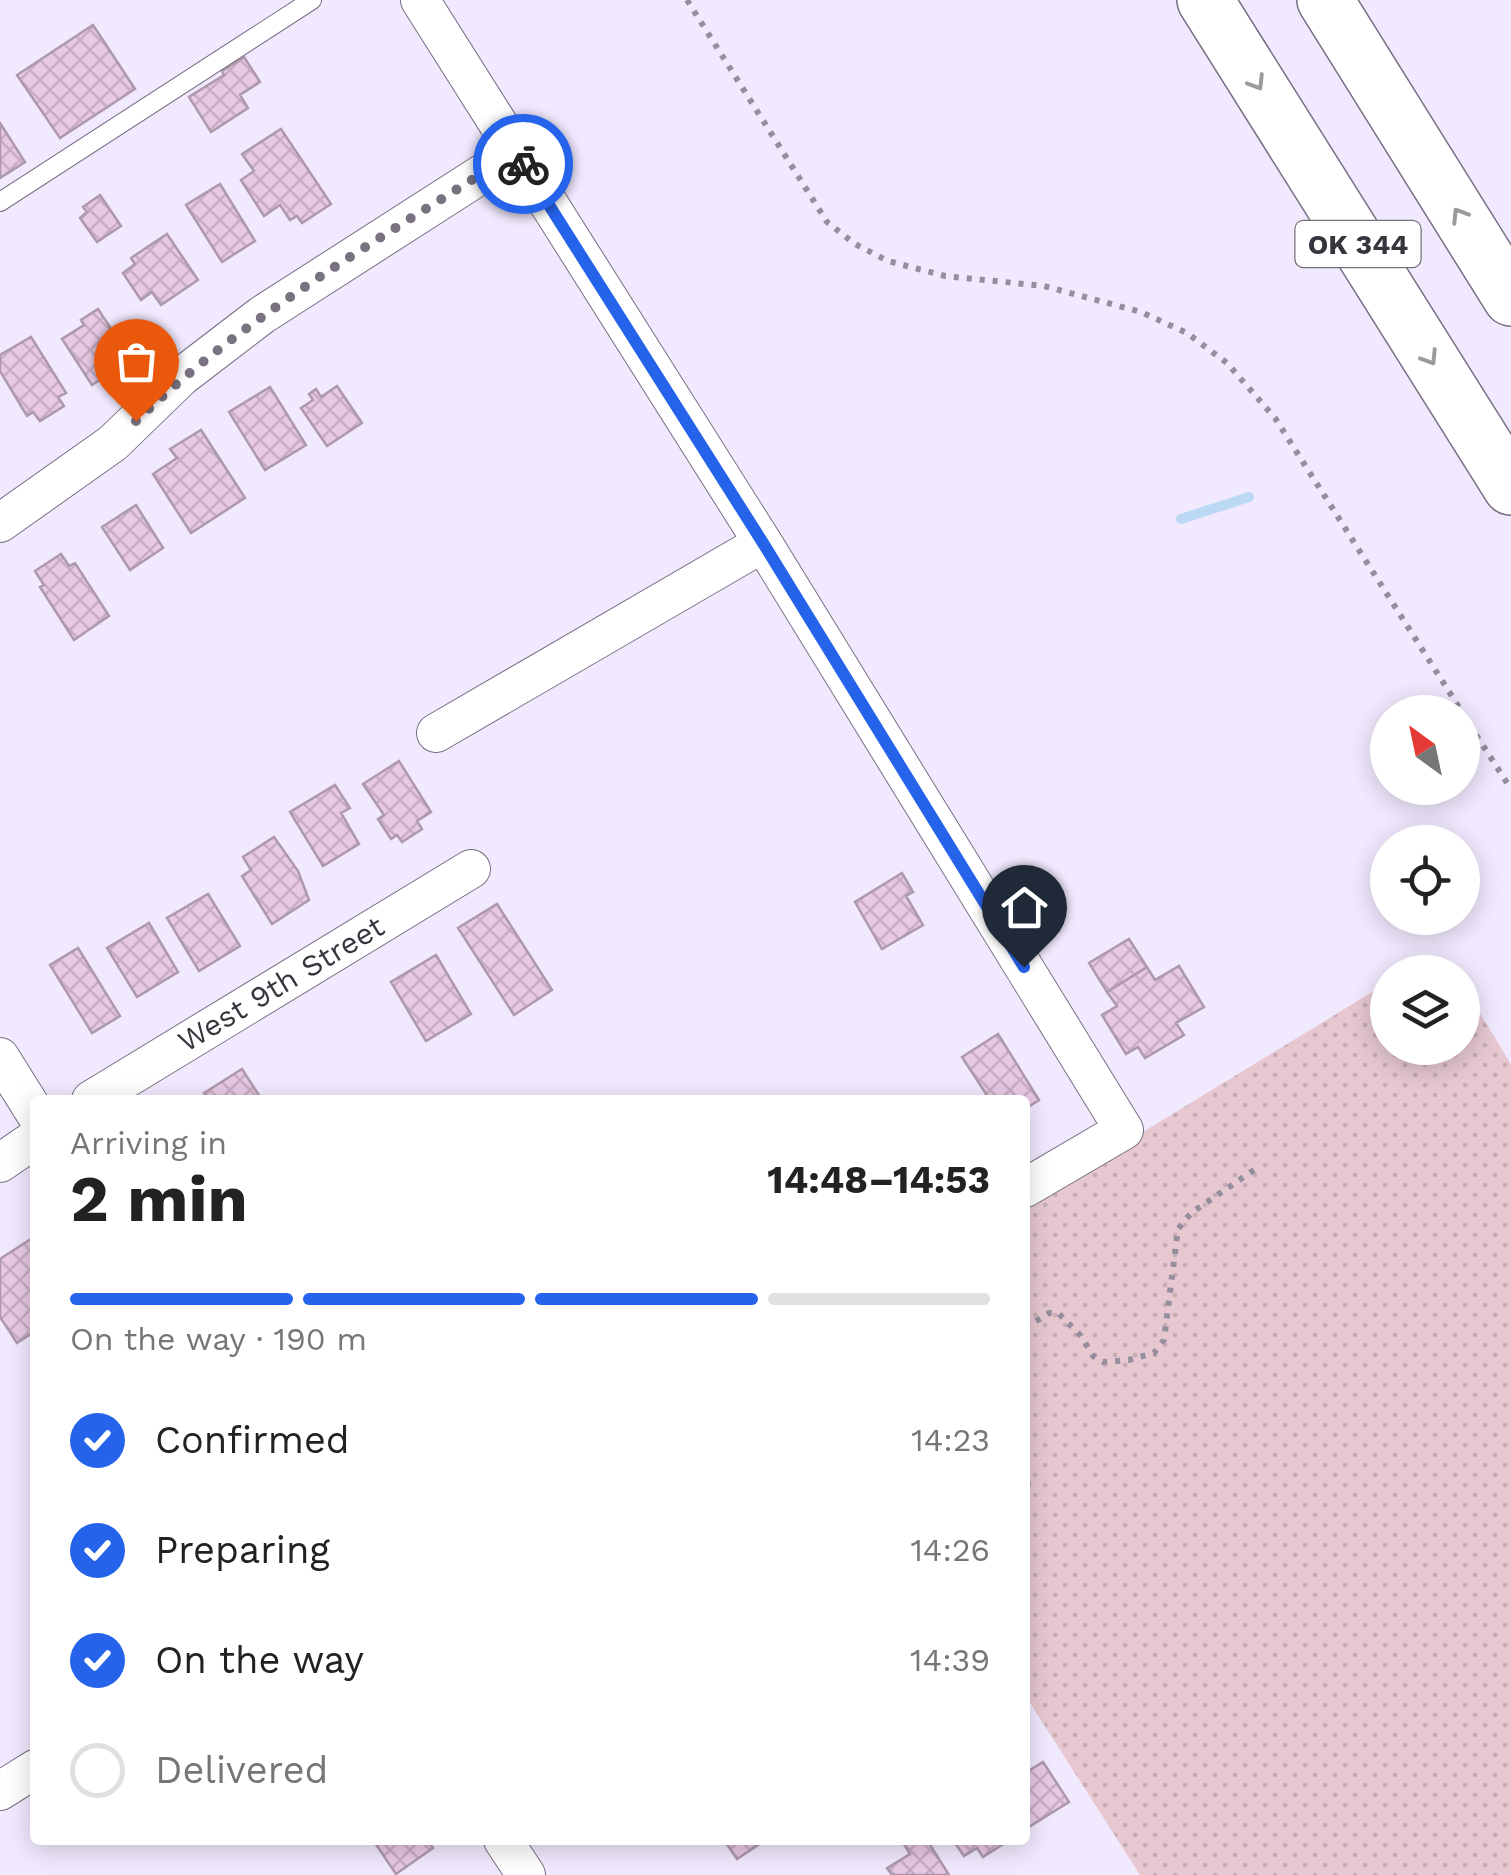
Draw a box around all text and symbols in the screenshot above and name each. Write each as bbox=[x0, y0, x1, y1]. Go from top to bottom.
one-way arrow bbox=[1244, 72, 1263, 90]
courier bbox=[473, 114, 573, 214]
icon: bike bbox=[496, 137, 551, 192]
one-way arrow bbox=[1453, 208, 1472, 226]
road number: OK 344 bbox=[1296, 221, 1420, 267]
pin bbox=[94, 319, 179, 422]
icon: bag bbox=[109, 334, 164, 389]
one-way arrow bbox=[1417, 347, 1436, 365]
north arrow bbox=[1370, 695, 1480, 805]
map controls bbox=[1370, 695, 1480, 1065]
button: locate bbox=[1370, 825, 1480, 935]
pin bbox=[982, 865, 1067, 968]
icon: home bbox=[997, 880, 1052, 935]
street label: West 9th Street bbox=[171, 908, 390, 1059]
button: layers bbox=[1370, 955, 1480, 1065]
text: Arriving in bbox=[70, 1124, 227, 1162]
text: 14:48–14:53 bbox=[767, 1158, 990, 1202]
text: 2 min bbox=[70, 1161, 248, 1237]
text: On the way · 190 m bbox=[70, 1320, 367, 1358]
icon: check bbox=[70, 1413, 125, 1468]
text: Confirmed bbox=[155, 1418, 350, 1462]
text: 14:23 bbox=[911, 1421, 990, 1459]
icon: check bbox=[70, 1523, 125, 1578]
text: Preparing bbox=[155, 1528, 330, 1572]
text: 14:26 bbox=[910, 1531, 990, 1569]
icon: check bbox=[70, 1633, 125, 1688]
text: On the way bbox=[155, 1638, 364, 1682]
text: 14:39 bbox=[910, 1641, 990, 1679]
text: Delivered bbox=[155, 1748, 328, 1792]

